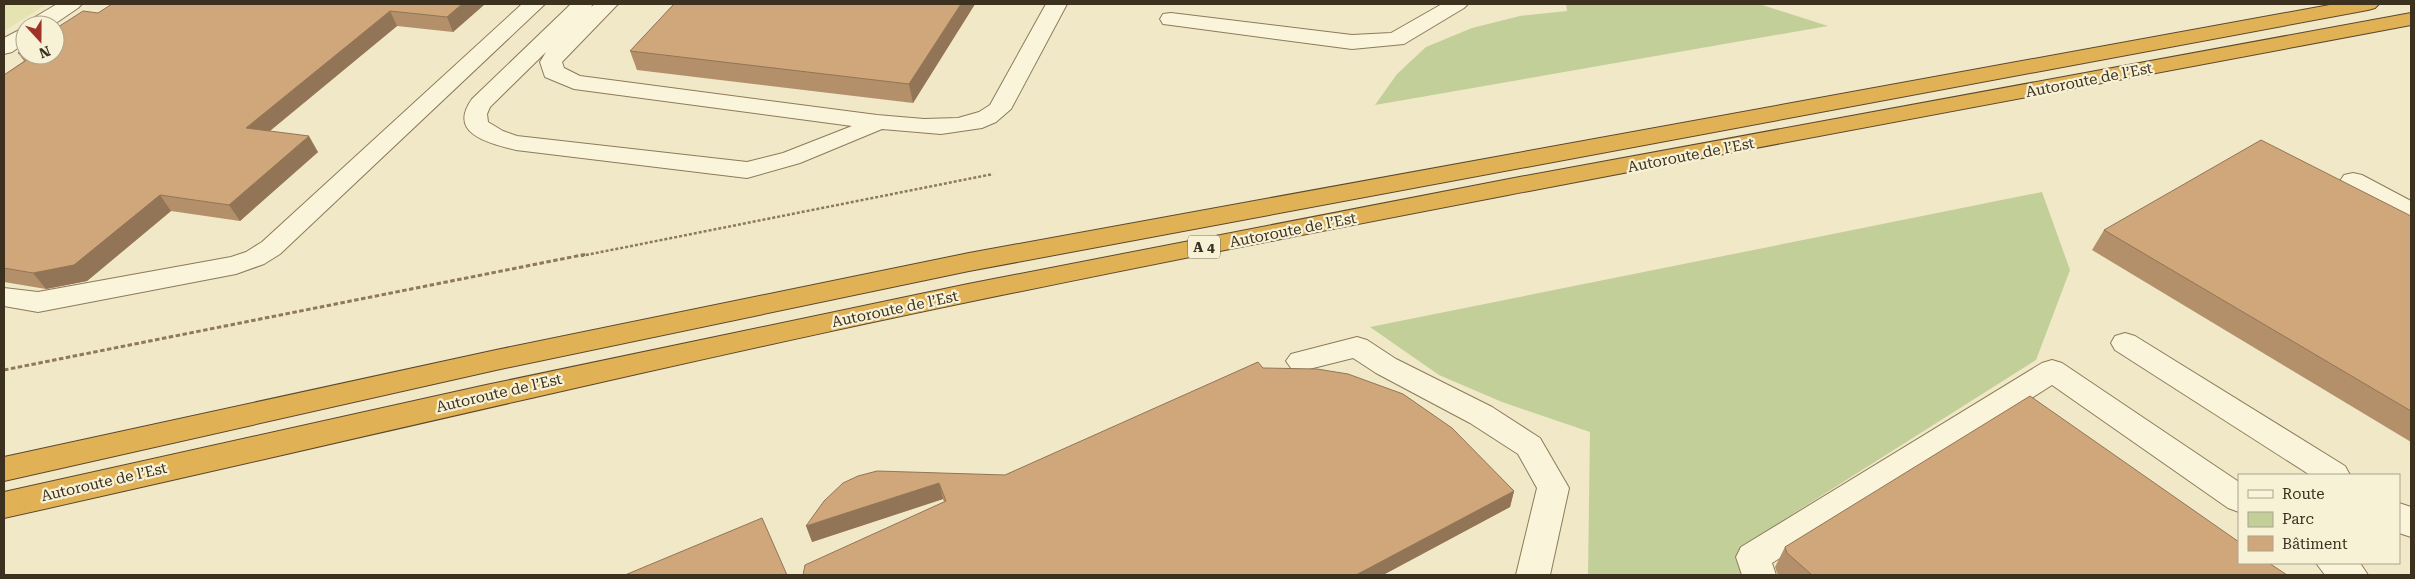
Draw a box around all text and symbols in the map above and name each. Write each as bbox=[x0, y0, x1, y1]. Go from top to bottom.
north arrow bbox=[15, 15, 65, 65]
text: N bbox=[37, 43, 53, 62]
street label: Autoroute de l’Est bbox=[2024, 59, 2154, 101]
street label: Autoroute de l’Est bbox=[1626, 134, 1756, 176]
street label: Autoroute de l’Est bbox=[1228, 209, 1358, 251]
road number: A 4 bbox=[1188, 236, 1220, 258]
street label: Autoroute de l’Est bbox=[830, 287, 960, 331]
street label: Autoroute de l’Est bbox=[434, 370, 564, 416]
street label: Autoroute de l’Est bbox=[39, 459, 169, 505]
legend bbox=[2238, 474, 2400, 564]
text: Route bbox=[2282, 485, 2324, 503]
text: Parc bbox=[2282, 510, 2314, 528]
text: Bâtiment bbox=[2282, 535, 2348, 553]

